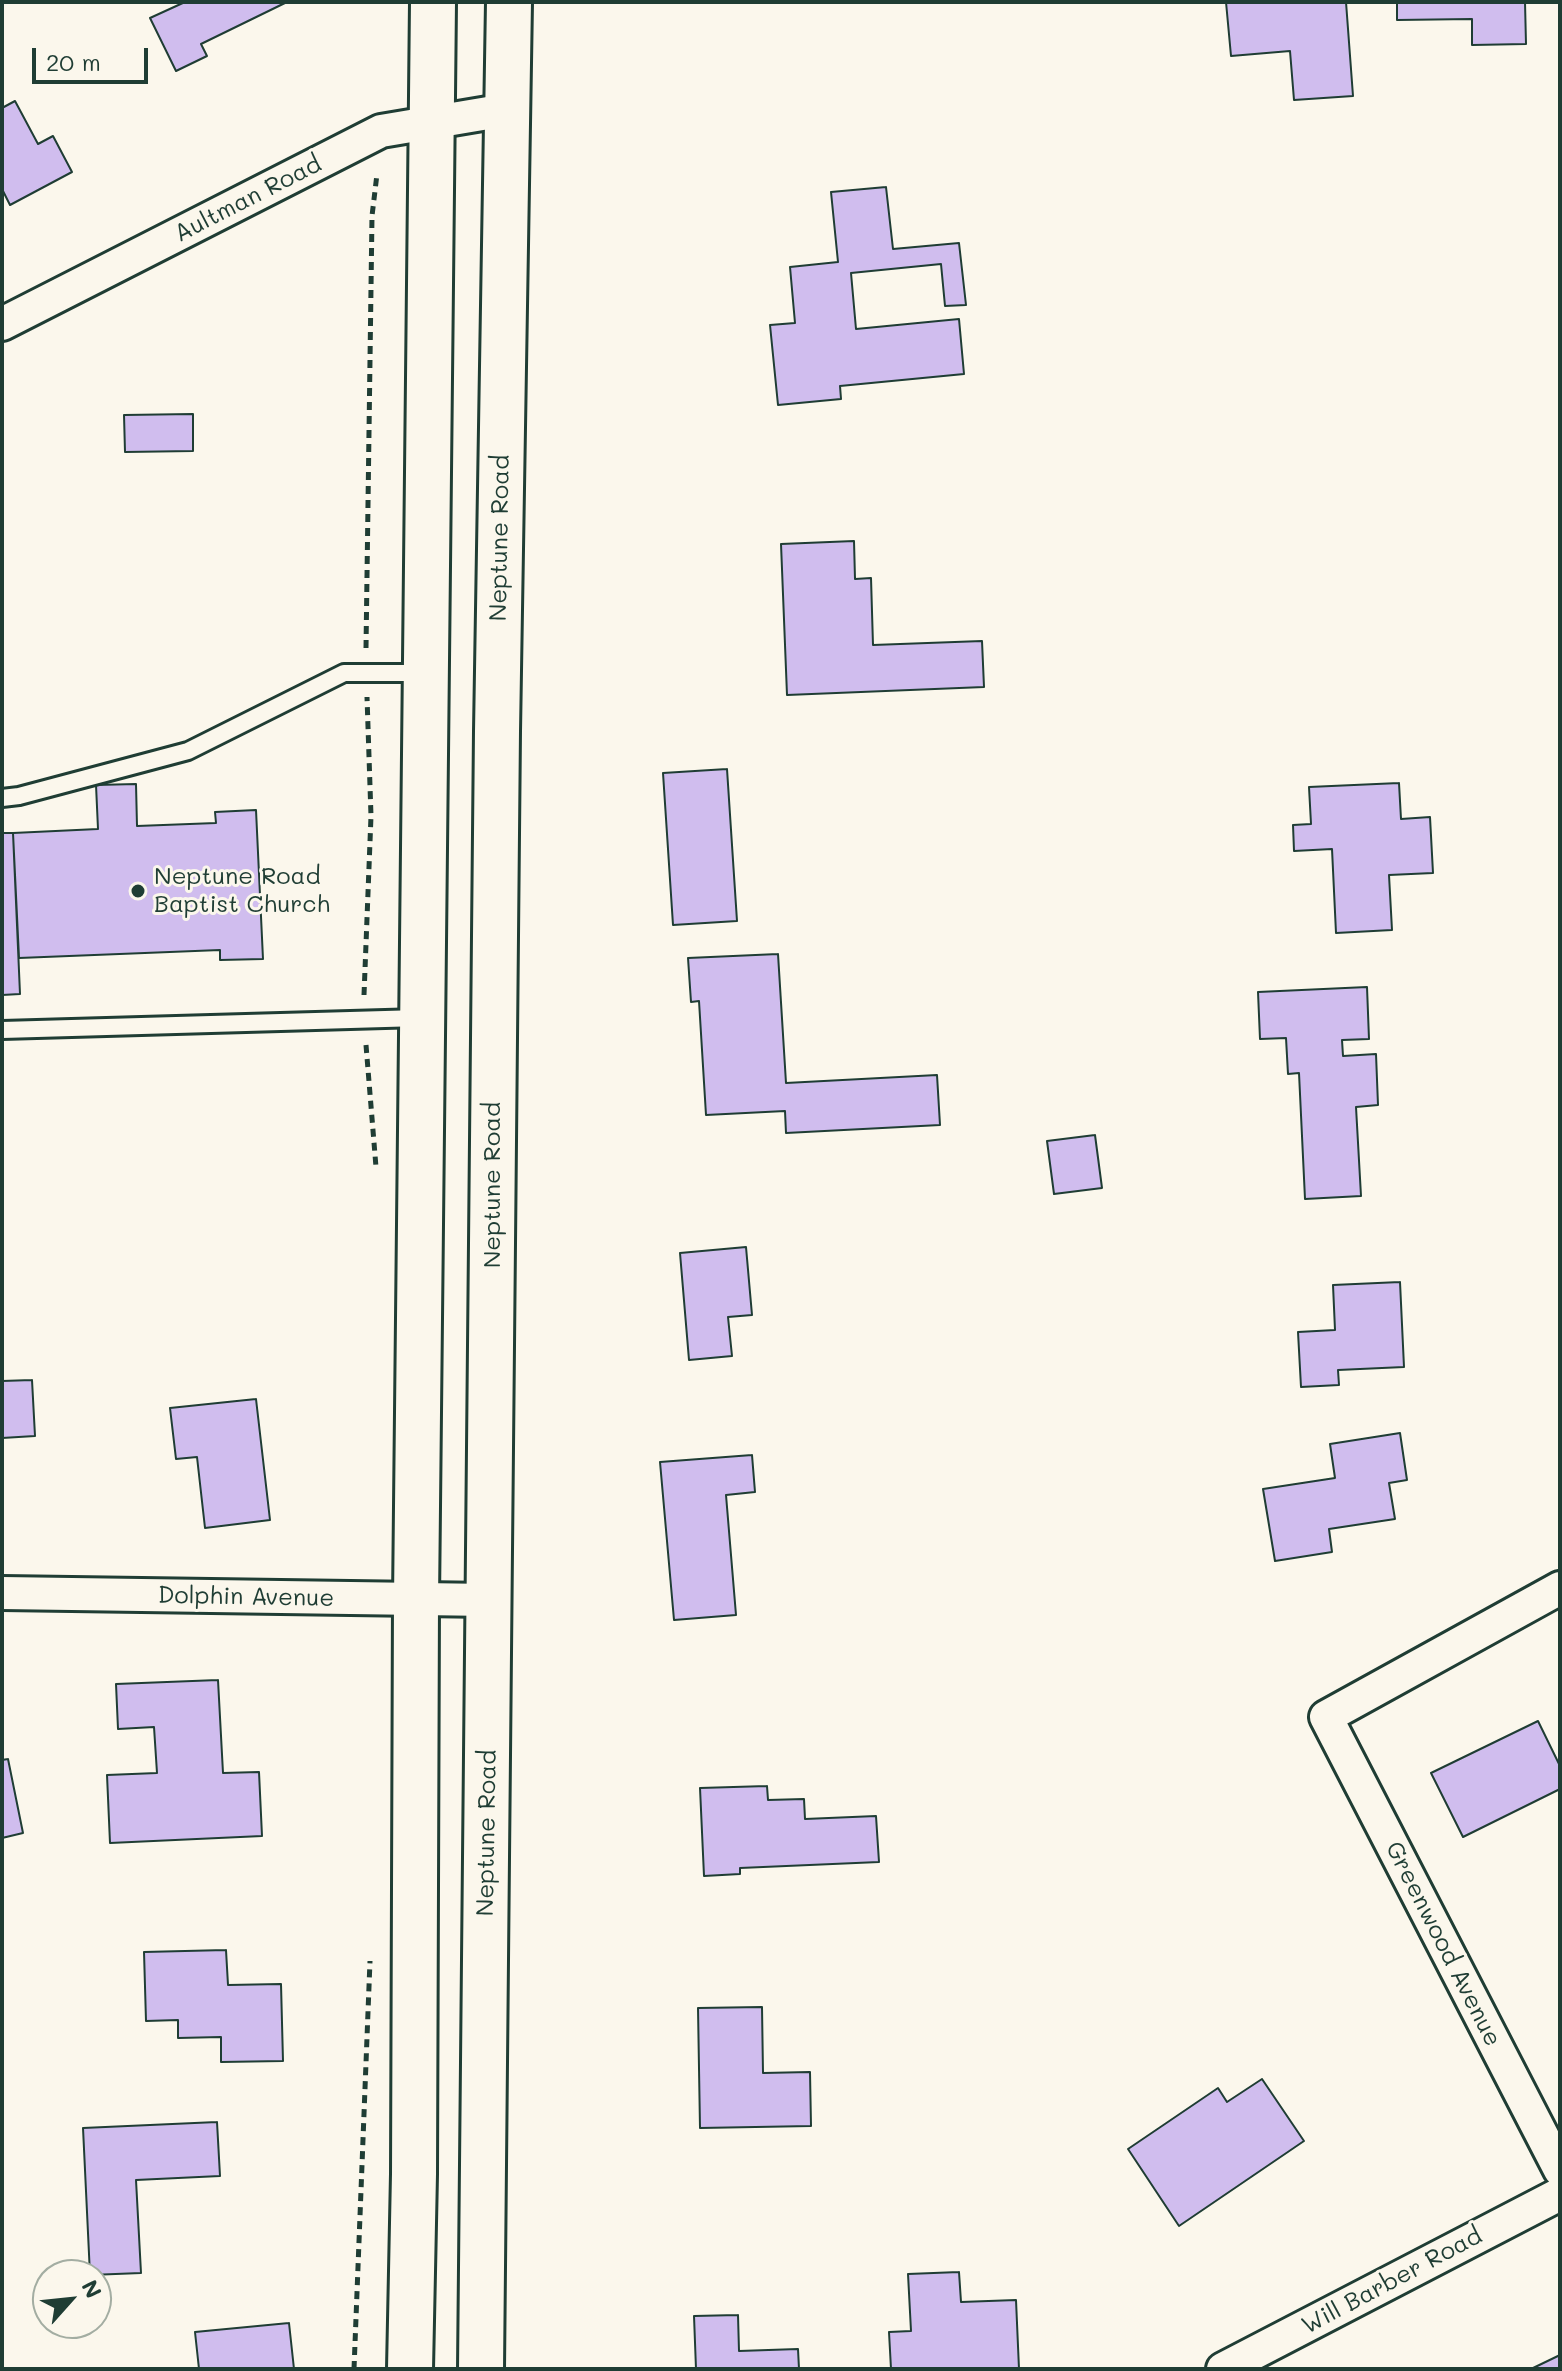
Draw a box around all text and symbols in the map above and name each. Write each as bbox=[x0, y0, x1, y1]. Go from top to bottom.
scale bar bbox=[36, 32, 152, 82]
text: 20 m bbox=[46, 46, 101, 77]
street label: Aultman Road bbox=[170, 150, 326, 248]
street label: Neptune Road bbox=[484, 454, 516, 622]
place label: Neptune Road Baptist Church bbox=[154, 863, 330, 919]
marker: Neptune Road Baptist Church bbox=[129, 882, 147, 900]
street label: Neptune Road bbox=[479, 1102, 507, 1268]
street label: Dolphin Avenue bbox=[158, 1581, 334, 1613]
street label: Neptune Road bbox=[471, 1749, 503, 1917]
street label: Greenwood Avenue bbox=[1379, 1837, 1507, 2051]
street label: Will Barber Road bbox=[1297, 2221, 1487, 2341]
north arrow bbox=[32, 2259, 112, 2339]
text: N bbox=[75, 2275, 109, 2303]

